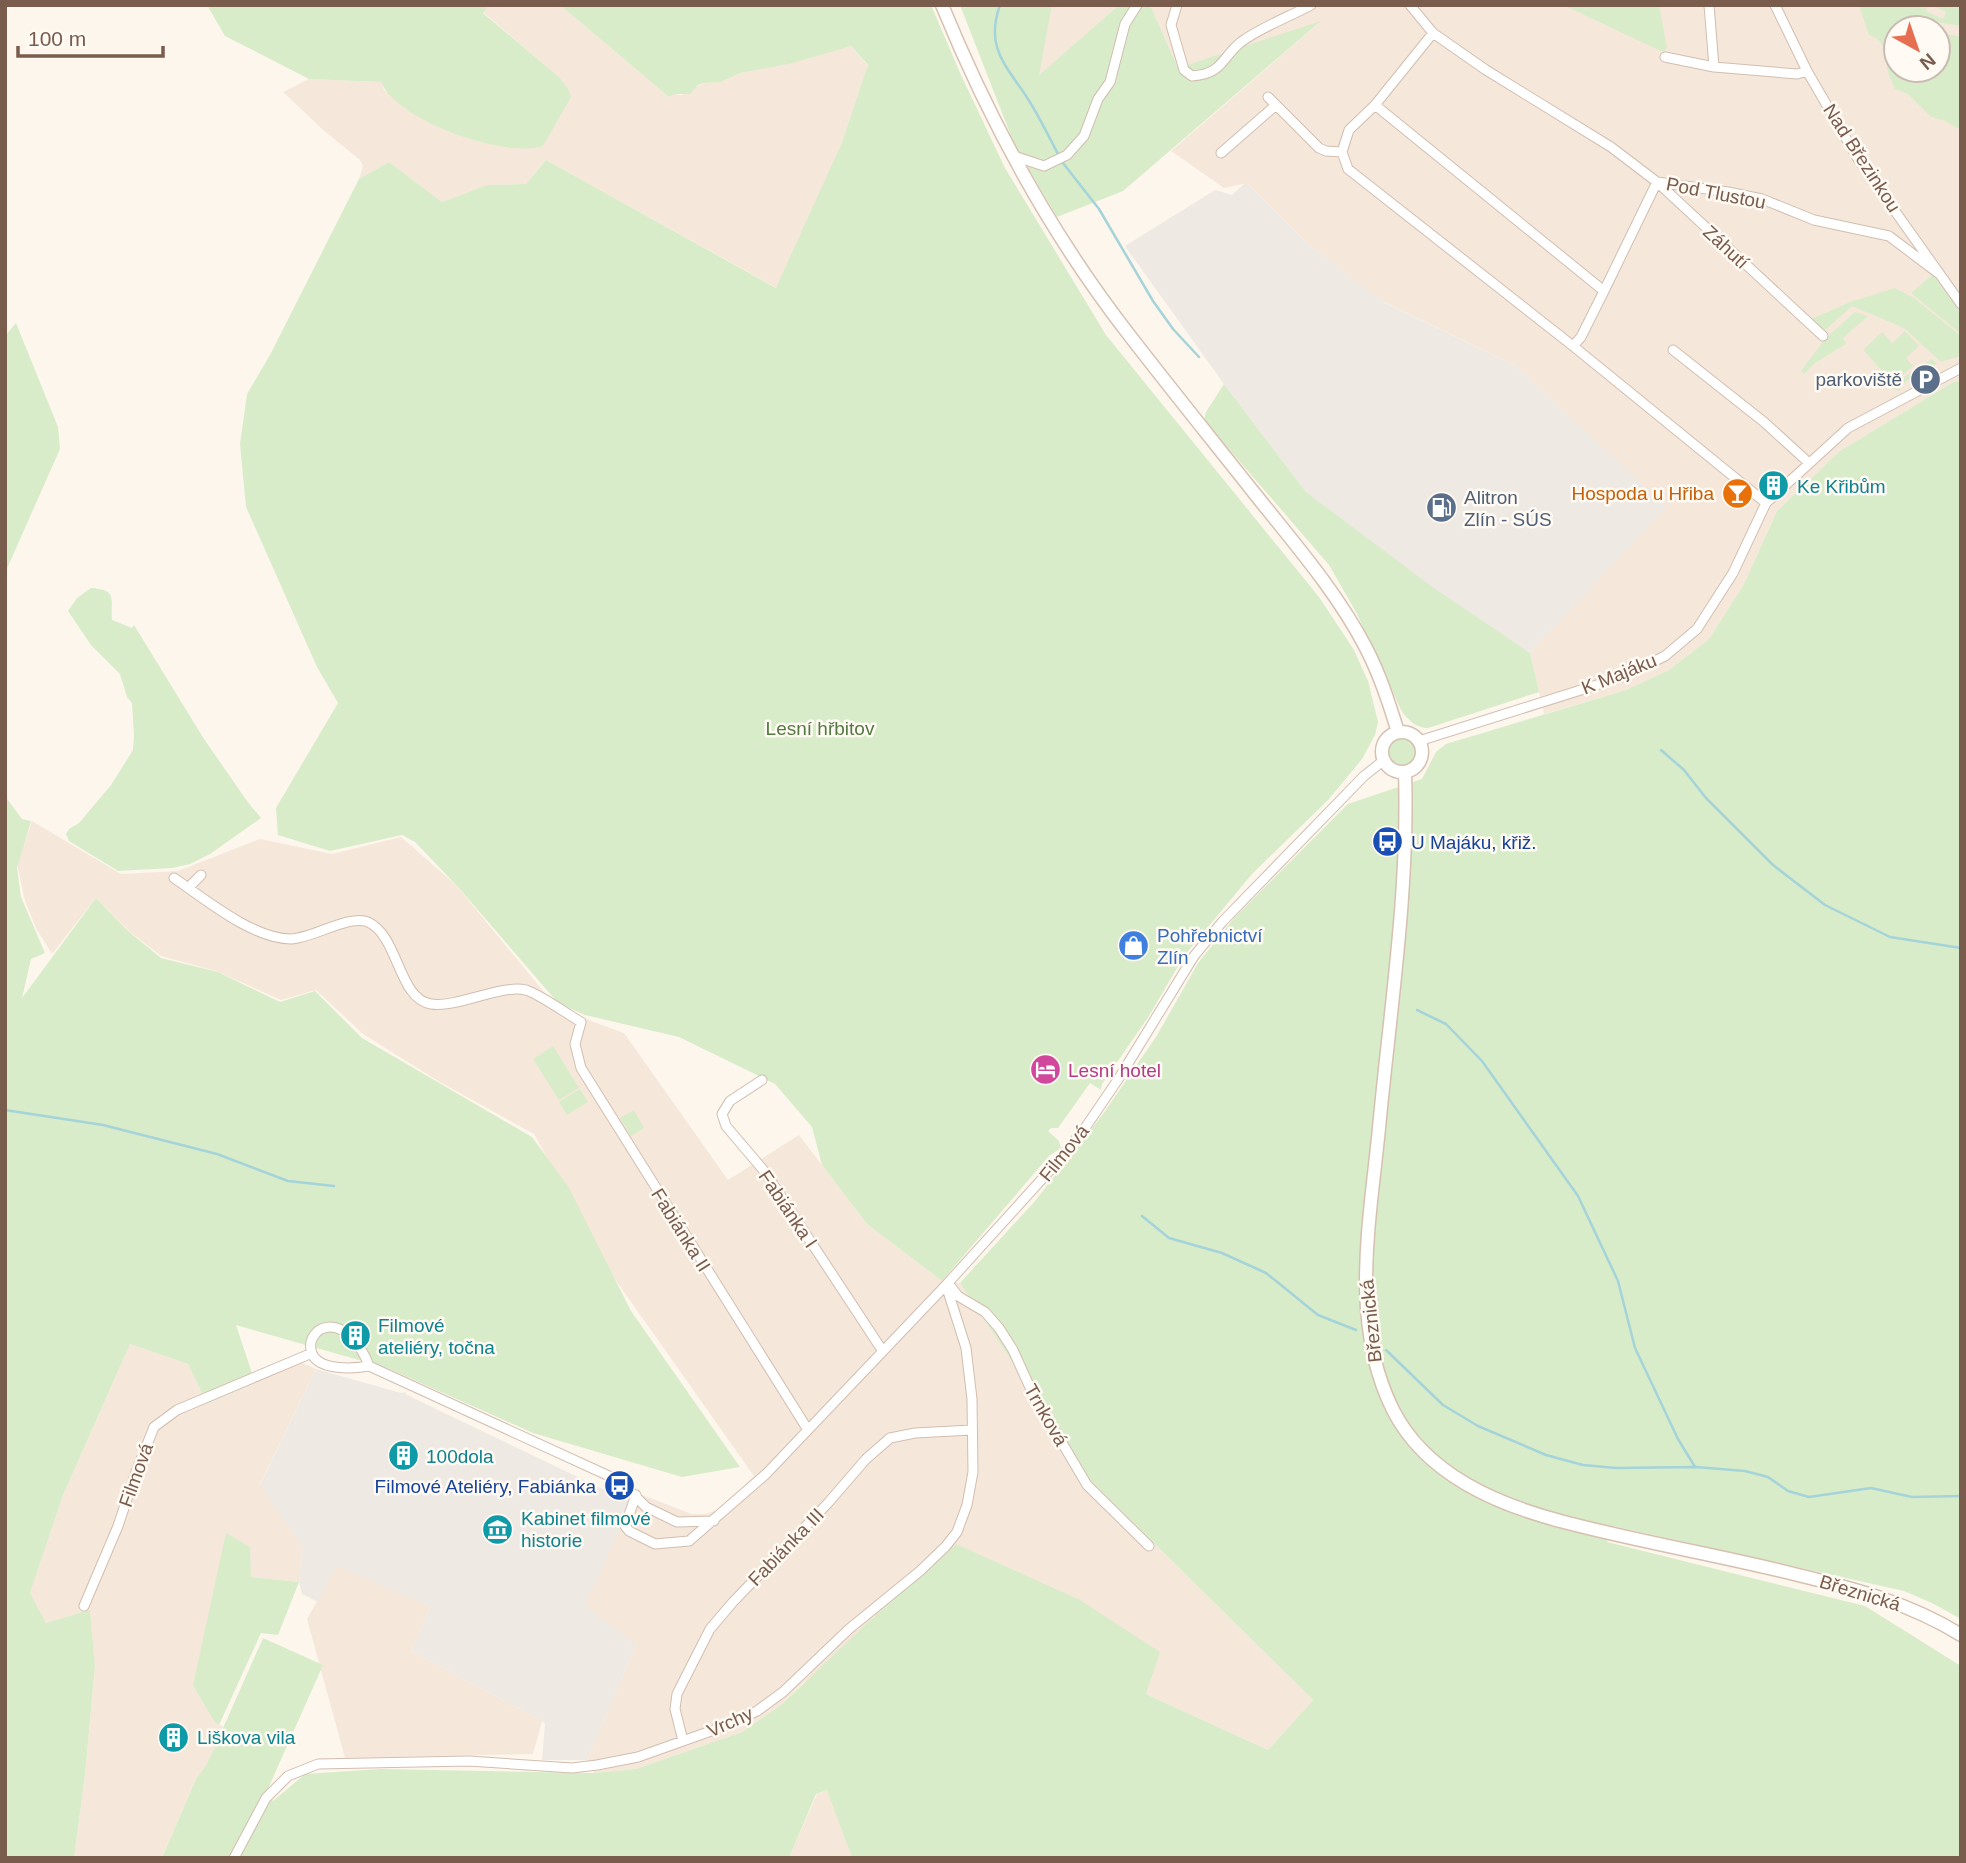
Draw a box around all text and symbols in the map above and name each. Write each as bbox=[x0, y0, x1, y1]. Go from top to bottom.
scale bar bbox=[18, 14, 163, 58]
north arrow bbox=[1882, 14, 1952, 84]
text: 100 m bbox=[28, 27, 86, 50]
text: N bbox=[1916, 49, 1940, 74]
street label: Nad Březinkou bbox=[1819, 100, 1905, 216]
street label: Pod Tlustou bbox=[1664, 173, 1768, 213]
street label: Záhutí bbox=[1699, 221, 1753, 274]
parking icon: parkoviště bbox=[1908, 362, 1942, 396]
place label: parkoviště bbox=[1815, 369, 1902, 390]
building icon: Ke Křibům bbox=[1757, 469, 1791, 503]
bar icon: Hospoda u Hřiba bbox=[1720, 476, 1754, 510]
place label: Ke Křibům bbox=[1797, 476, 1886, 497]
place label: Hospoda u Hřiba bbox=[1571, 483, 1714, 504]
place label: Alitron Zlín - SÚS bbox=[1464, 487, 1552, 530]
fuel station icon: Alitron Zlín - SÚS bbox=[1424, 491, 1458, 525]
street label: K Majáku bbox=[1578, 649, 1660, 699]
park label: Lesní hřbitov bbox=[766, 718, 875, 739]
bus stop icon: U Majáku, křiž. bbox=[1371, 825, 1405, 859]
place label: U Majáku, křiž. bbox=[1411, 832, 1537, 853]
place label: Pohřebnictví Zlín bbox=[1157, 925, 1263, 968]
shop icon: Pohřebnictví Zlín bbox=[1117, 929, 1151, 963]
hotel icon: Lesní hotel bbox=[1028, 1053, 1062, 1087]
place label: Lesní hotel bbox=[1068, 1060, 1161, 1081]
street label: Filmová bbox=[1035, 1120, 1093, 1185]
street label: Fabiánka I bbox=[754, 1166, 822, 1252]
street label: Fabiánka II bbox=[647, 1185, 715, 1275]
street label: Březnická bbox=[1356, 1278, 1386, 1364]
place label: Filmové ateliéry, točna bbox=[378, 1315, 495, 1358]
building icon: Filmové ateliéry, točna bbox=[338, 1319, 372, 1353]
street label: Trnková bbox=[1020, 1380, 1072, 1450]
building icon: 100dola bbox=[386, 1439, 420, 1473]
street label: Filmová bbox=[115, 1440, 157, 1510]
place label: 100dola bbox=[426, 1446, 494, 1467]
bus stop icon: Filmové Ateliéry, Fabiánka bbox=[602, 1469, 636, 1503]
place label: Filmové Ateliéry, Fabiánka bbox=[375, 1476, 596, 1497]
street label: Fabiánka III bbox=[744, 1504, 828, 1590]
place label: Kabinet filmové historie bbox=[521, 1508, 651, 1551]
museum icon: Kabinet filmové historie bbox=[481, 1512, 515, 1546]
street label: Březnická bbox=[1817, 1571, 1903, 1615]
street label: Vrchy bbox=[704, 1702, 757, 1741]
building icon: Liškova vila bbox=[157, 1720, 191, 1754]
place label: Liškova vila bbox=[197, 1727, 296, 1748]

